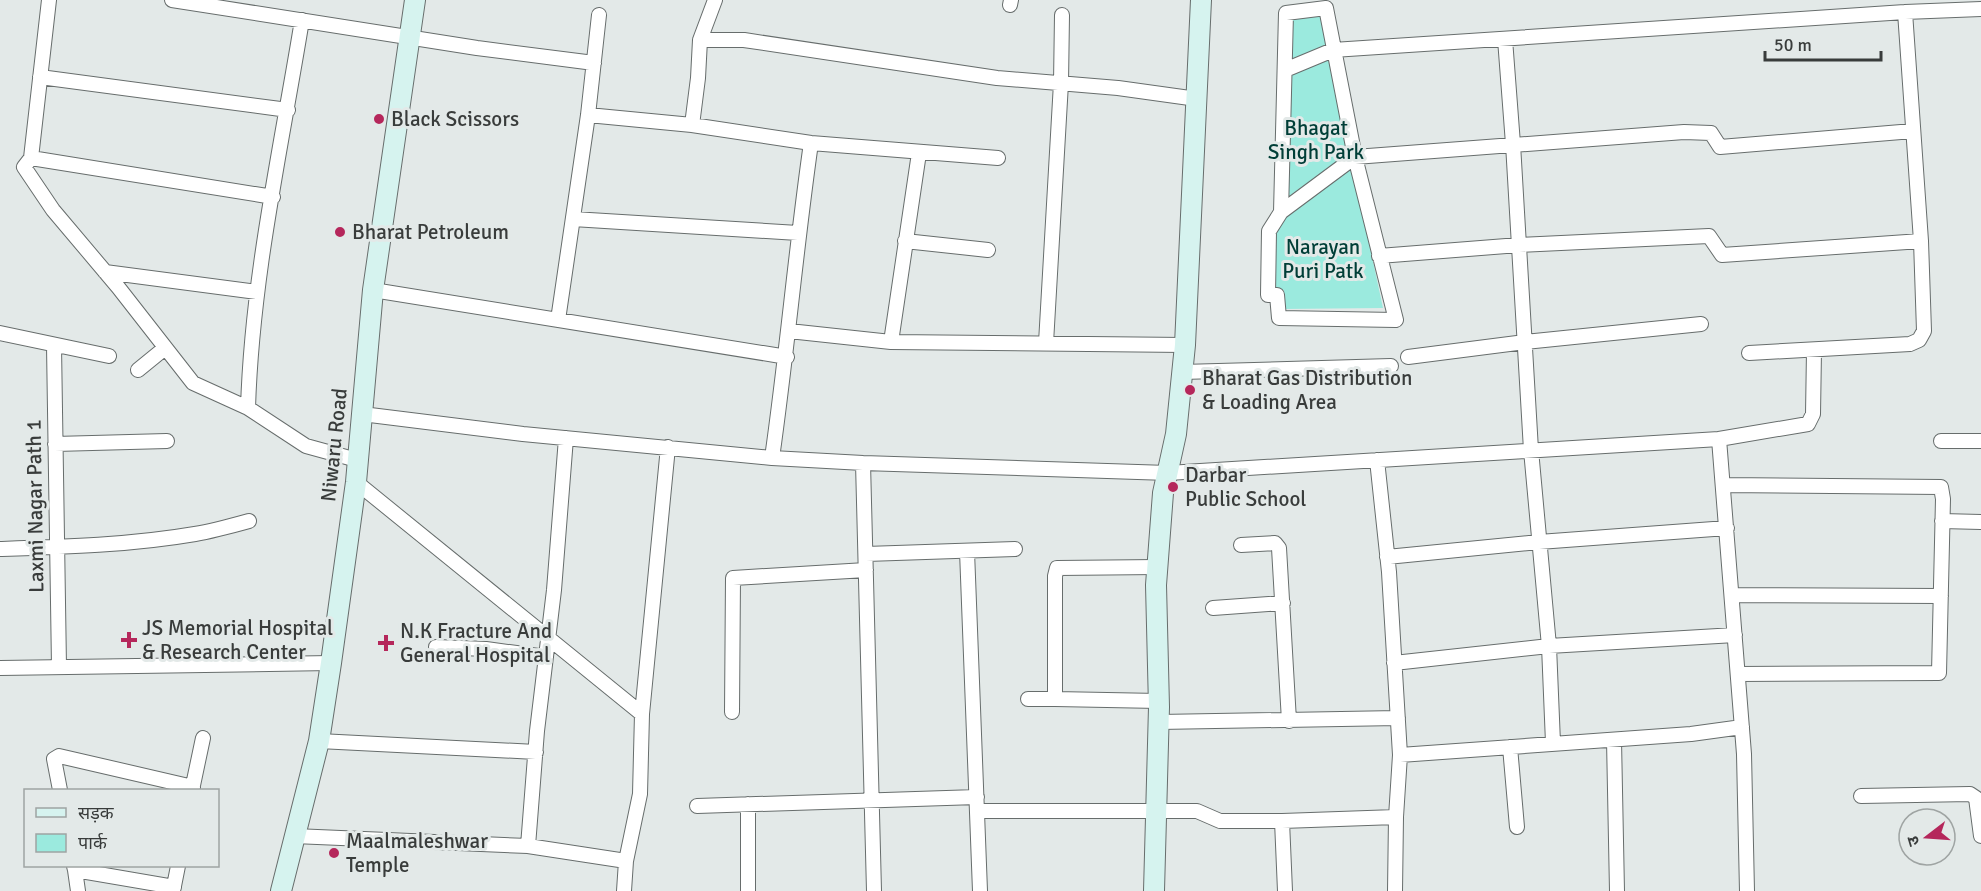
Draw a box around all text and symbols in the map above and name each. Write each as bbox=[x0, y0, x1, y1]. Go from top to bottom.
scale bar bbox=[1765, 24, 1880, 62]
text: 50 m bbox=[1774, 34, 1812, 56]
place label: Black Scissors bbox=[391, 106, 519, 132]
marker: Black Scissors bbox=[372, 112, 386, 126]
park label: Bhagat Singh Park bbox=[1268, 115, 1365, 165]
place label: Bharat Petroleum bbox=[352, 219, 509, 245]
marker: Bharat Petroleum bbox=[333, 225, 347, 239]
park label: Narayan Puri Patk bbox=[1282, 234, 1364, 284]
place label: Bharat Gas Distribution & Loading Area bbox=[1202, 365, 1412, 415]
marker: Bharat Gas Distribution & Loading Area bbox=[1183, 383, 1197, 397]
street label: Niwaru Road bbox=[315, 387, 353, 503]
street label: Laxmi Nagar Path 1 bbox=[20, 419, 50, 593]
place label: Darbar Public School bbox=[1185, 462, 1306, 512]
marker: Darbar Public School bbox=[1166, 480, 1180, 494]
place label: JS Memorial Hospital & Research Center bbox=[142, 615, 333, 665]
place label: N.K Fracture And General Hospital bbox=[400, 618, 552, 668]
marker: JS Memorial Hospital & Research Center bbox=[120, 631, 138, 649]
marker: N.K Fracture And General Hospital bbox=[377, 634, 395, 652]
legend bbox=[24, 789, 219, 867]
text: सड़क bbox=[78, 802, 115, 824]
north arrow bbox=[1897, 807, 1957, 867]
place label: Maalmaleshwar Temple bbox=[346, 828, 488, 878]
text: पार्क bbox=[78, 832, 108, 854]
text: उ bbox=[1902, 833, 1925, 848]
marker: Maalmaleshwar Temple bbox=[327, 846, 341, 860]

